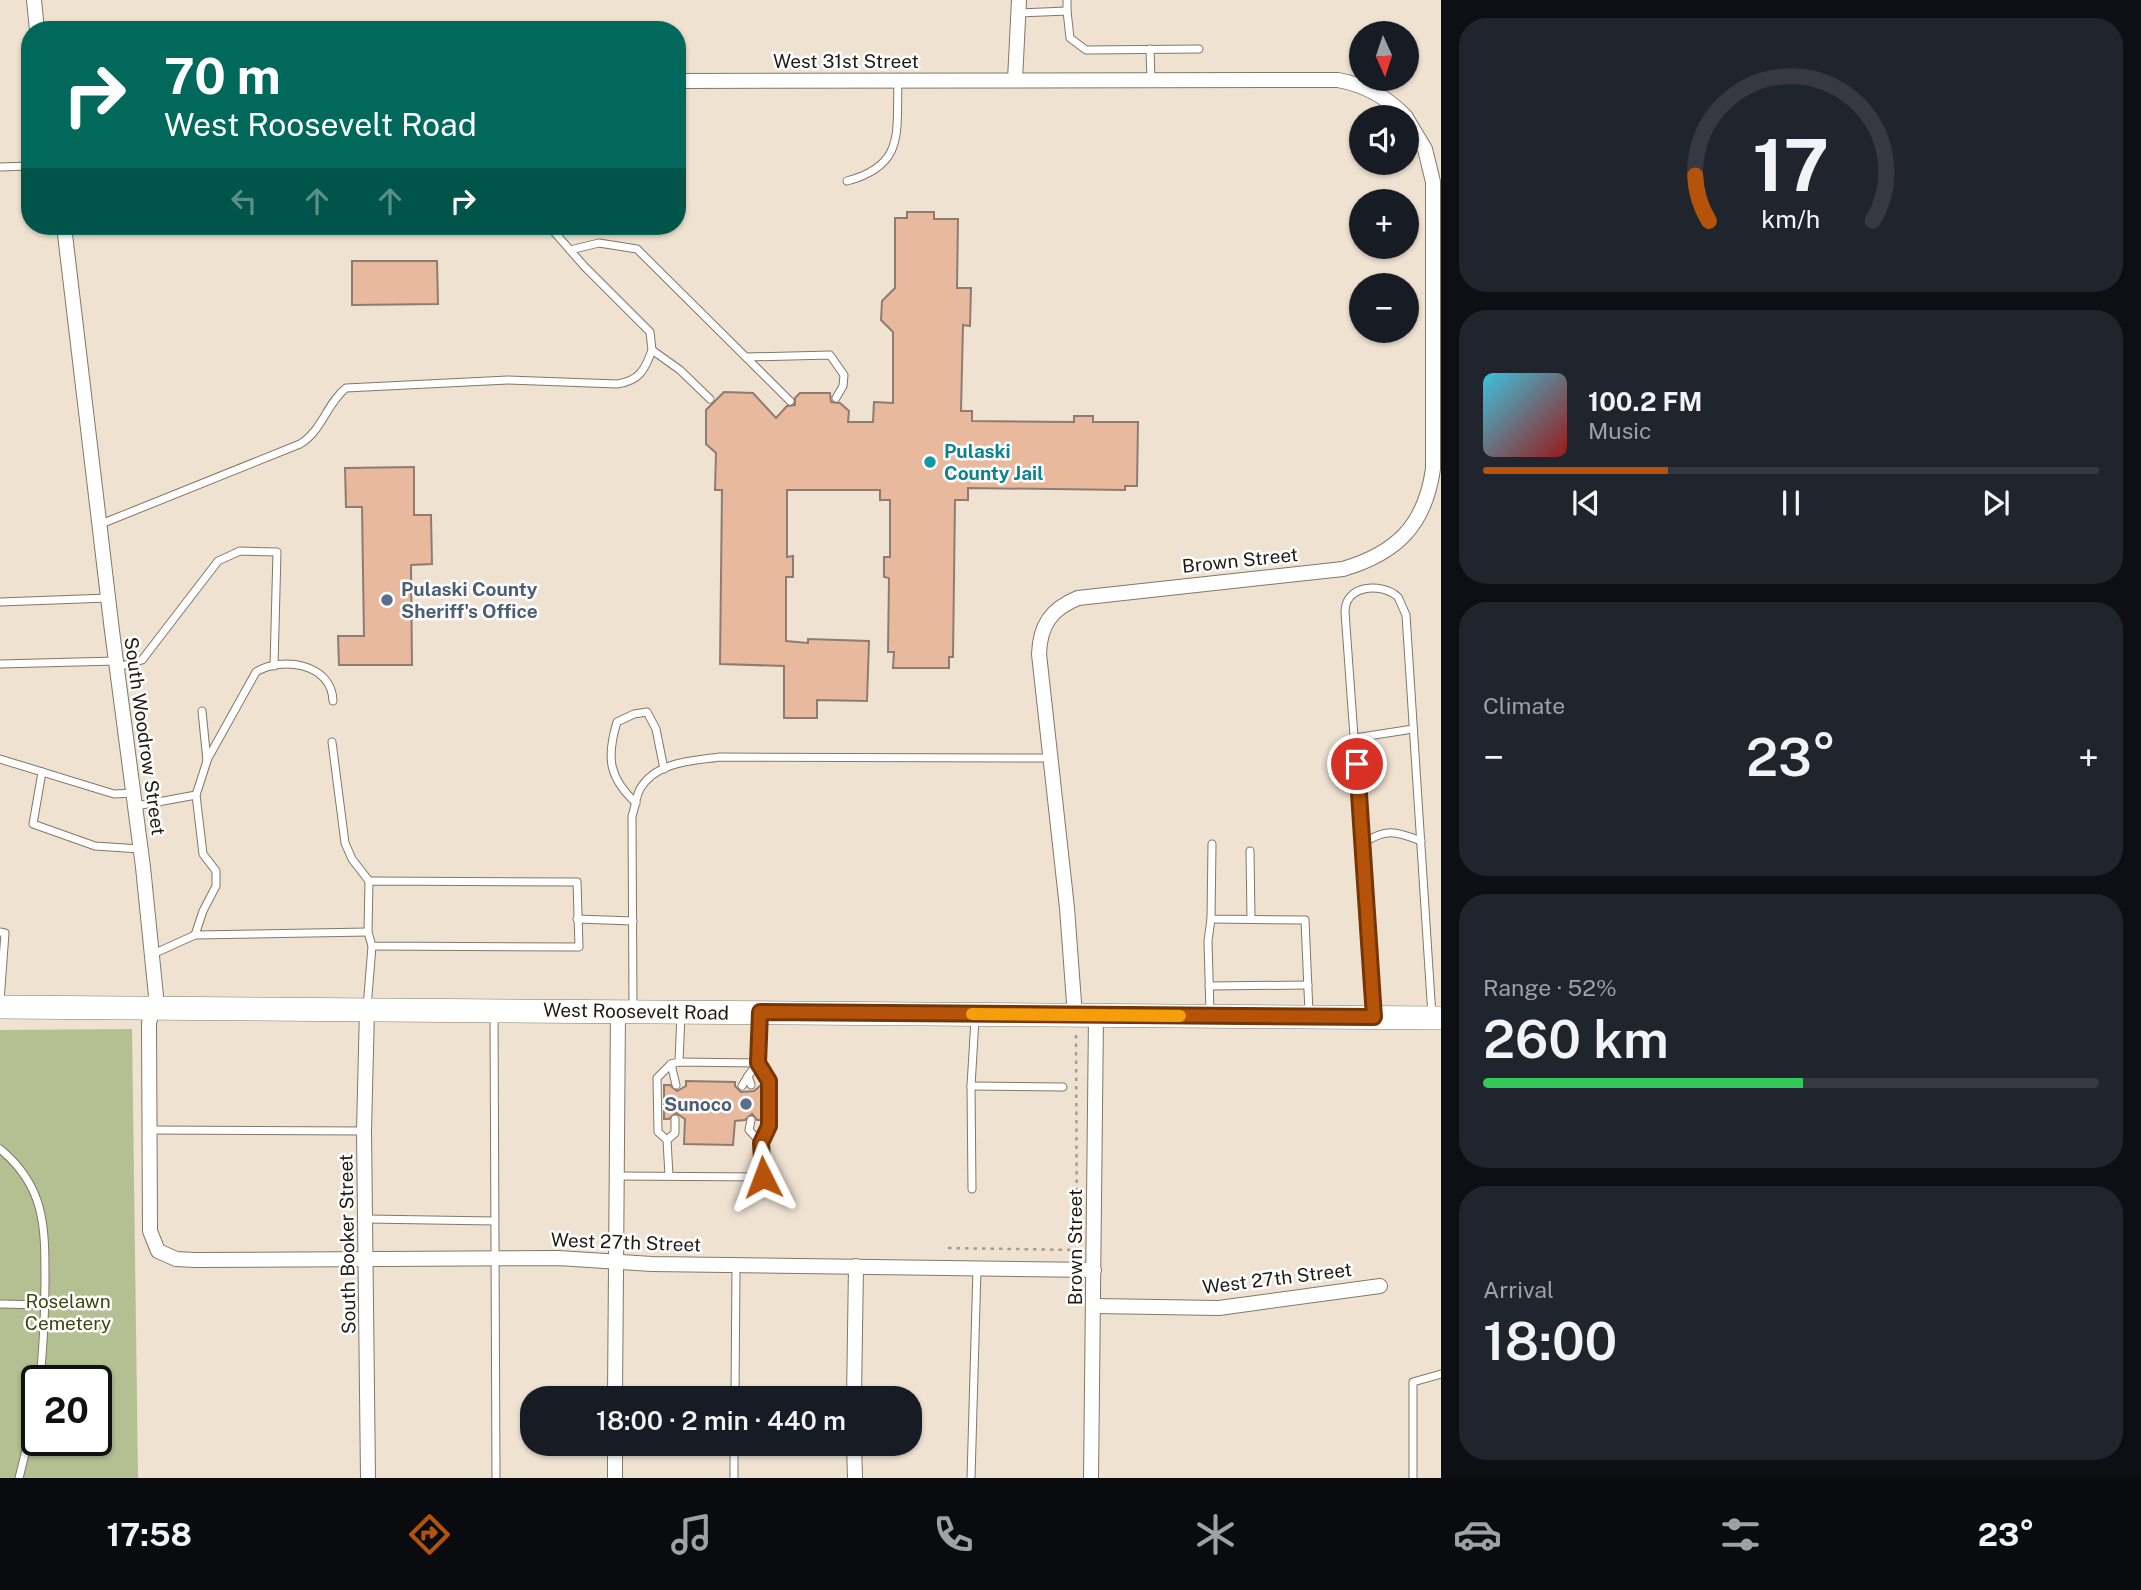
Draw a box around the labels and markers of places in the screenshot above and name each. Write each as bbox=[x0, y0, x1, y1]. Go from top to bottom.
place label: Pulaski County Jail bbox=[944, 440, 1043, 484]
marker: Pulaski County Jail bbox=[922, 454, 938, 470]
place label: Pulaski County Sheriff's Office bbox=[401, 578, 538, 622]
marker: Pulaski County Sheriff's Office bbox=[379, 592, 395, 608]
pin bbox=[1327, 734, 1387, 794]
place label: Sunoco bbox=[664, 1093, 732, 1115]
marker: Sunoco bbox=[738, 1096, 754, 1112]

